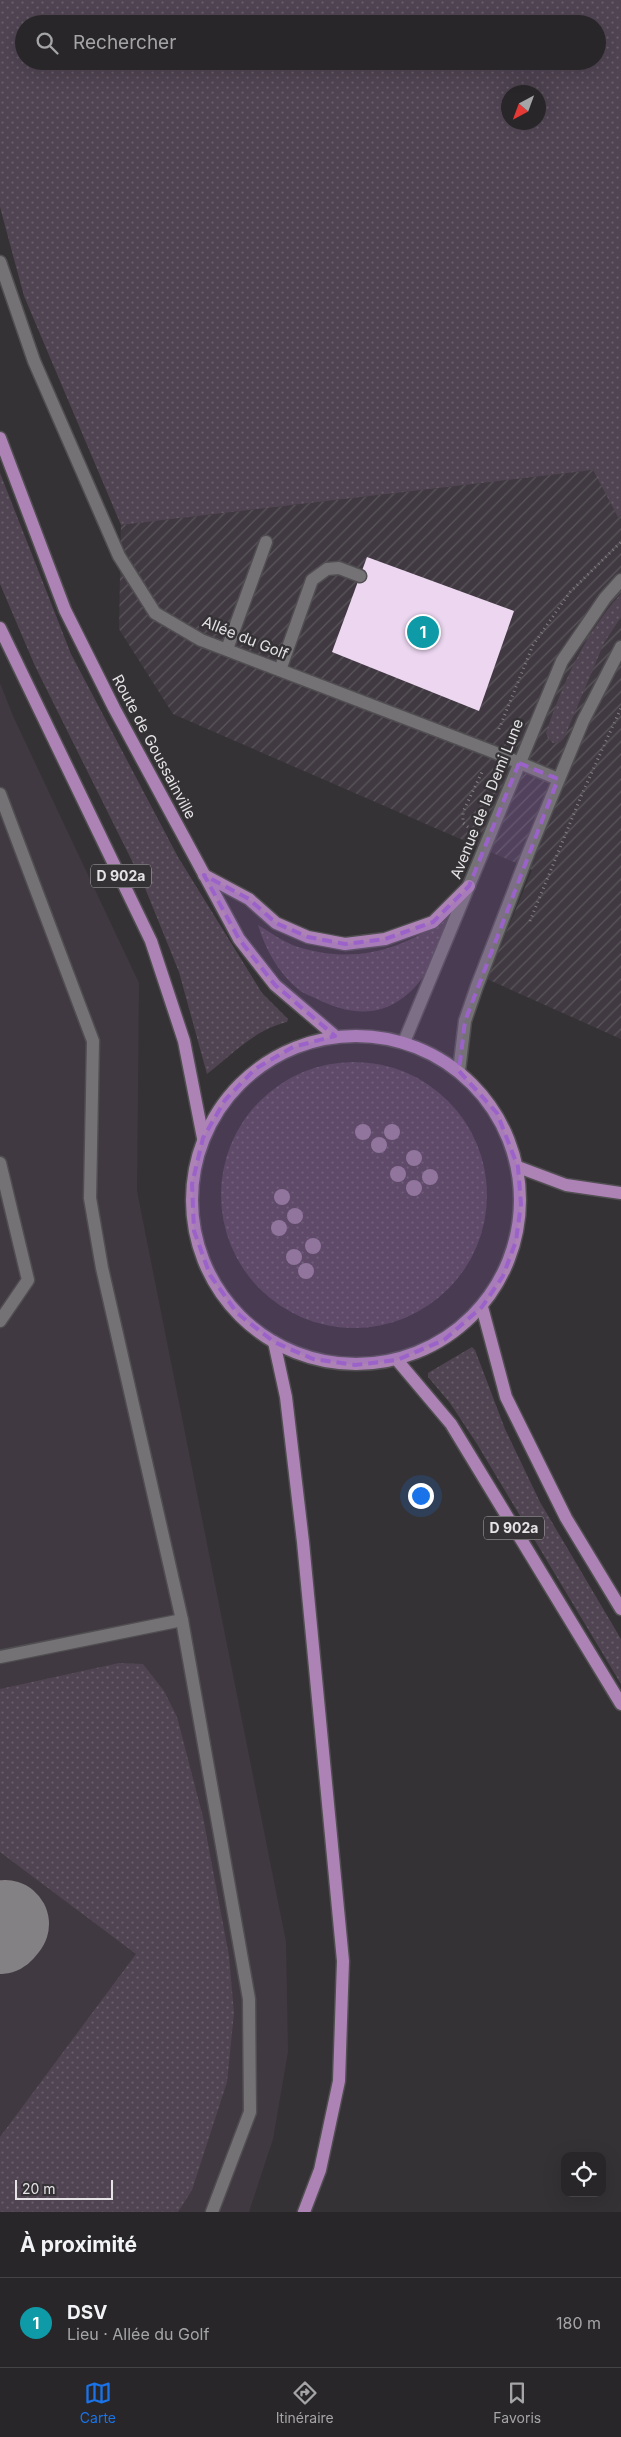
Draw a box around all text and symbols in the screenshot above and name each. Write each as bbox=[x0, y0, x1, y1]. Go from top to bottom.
search box bbox=[15, 15, 606, 70]
icon: search bbox=[33, 29, 61, 57]
text: Rechercher bbox=[73, 31, 176, 54]
north arrow bbox=[501, 85, 546, 130]
street label: Allée du Golf bbox=[199, 612, 291, 664]
pin: 1 bbox=[407, 613, 439, 651]
street label: Route de Goussainville bbox=[108, 671, 201, 822]
street label: Avenue de la Demi Lune bbox=[446, 716, 527, 882]
road number: D 902a bbox=[91, 864, 151, 888]
your location bbox=[408, 1483, 434, 1509]
road number: D 902a bbox=[484, 1516, 544, 1540]
map controls bbox=[561, 2152, 606, 2197]
button: locate bbox=[561, 2152, 606, 2197]
scale bar bbox=[15, 2177, 112, 2200]
text: 20 m bbox=[22, 2180, 56, 2197]
text: À proximité bbox=[20, 2232, 137, 2257]
text: DSV bbox=[67, 2301, 107, 2324]
text: 1 bbox=[33, 2313, 39, 2333]
text: 180 m bbox=[556, 2313, 601, 2333]
text: Lieu · Allée du Golf bbox=[67, 2324, 209, 2344]
tab: Carte bbox=[80, 2379, 116, 2426]
tab: Itinéraire bbox=[276, 2379, 334, 2426]
tab: Favoris bbox=[493, 2379, 541, 2426]

